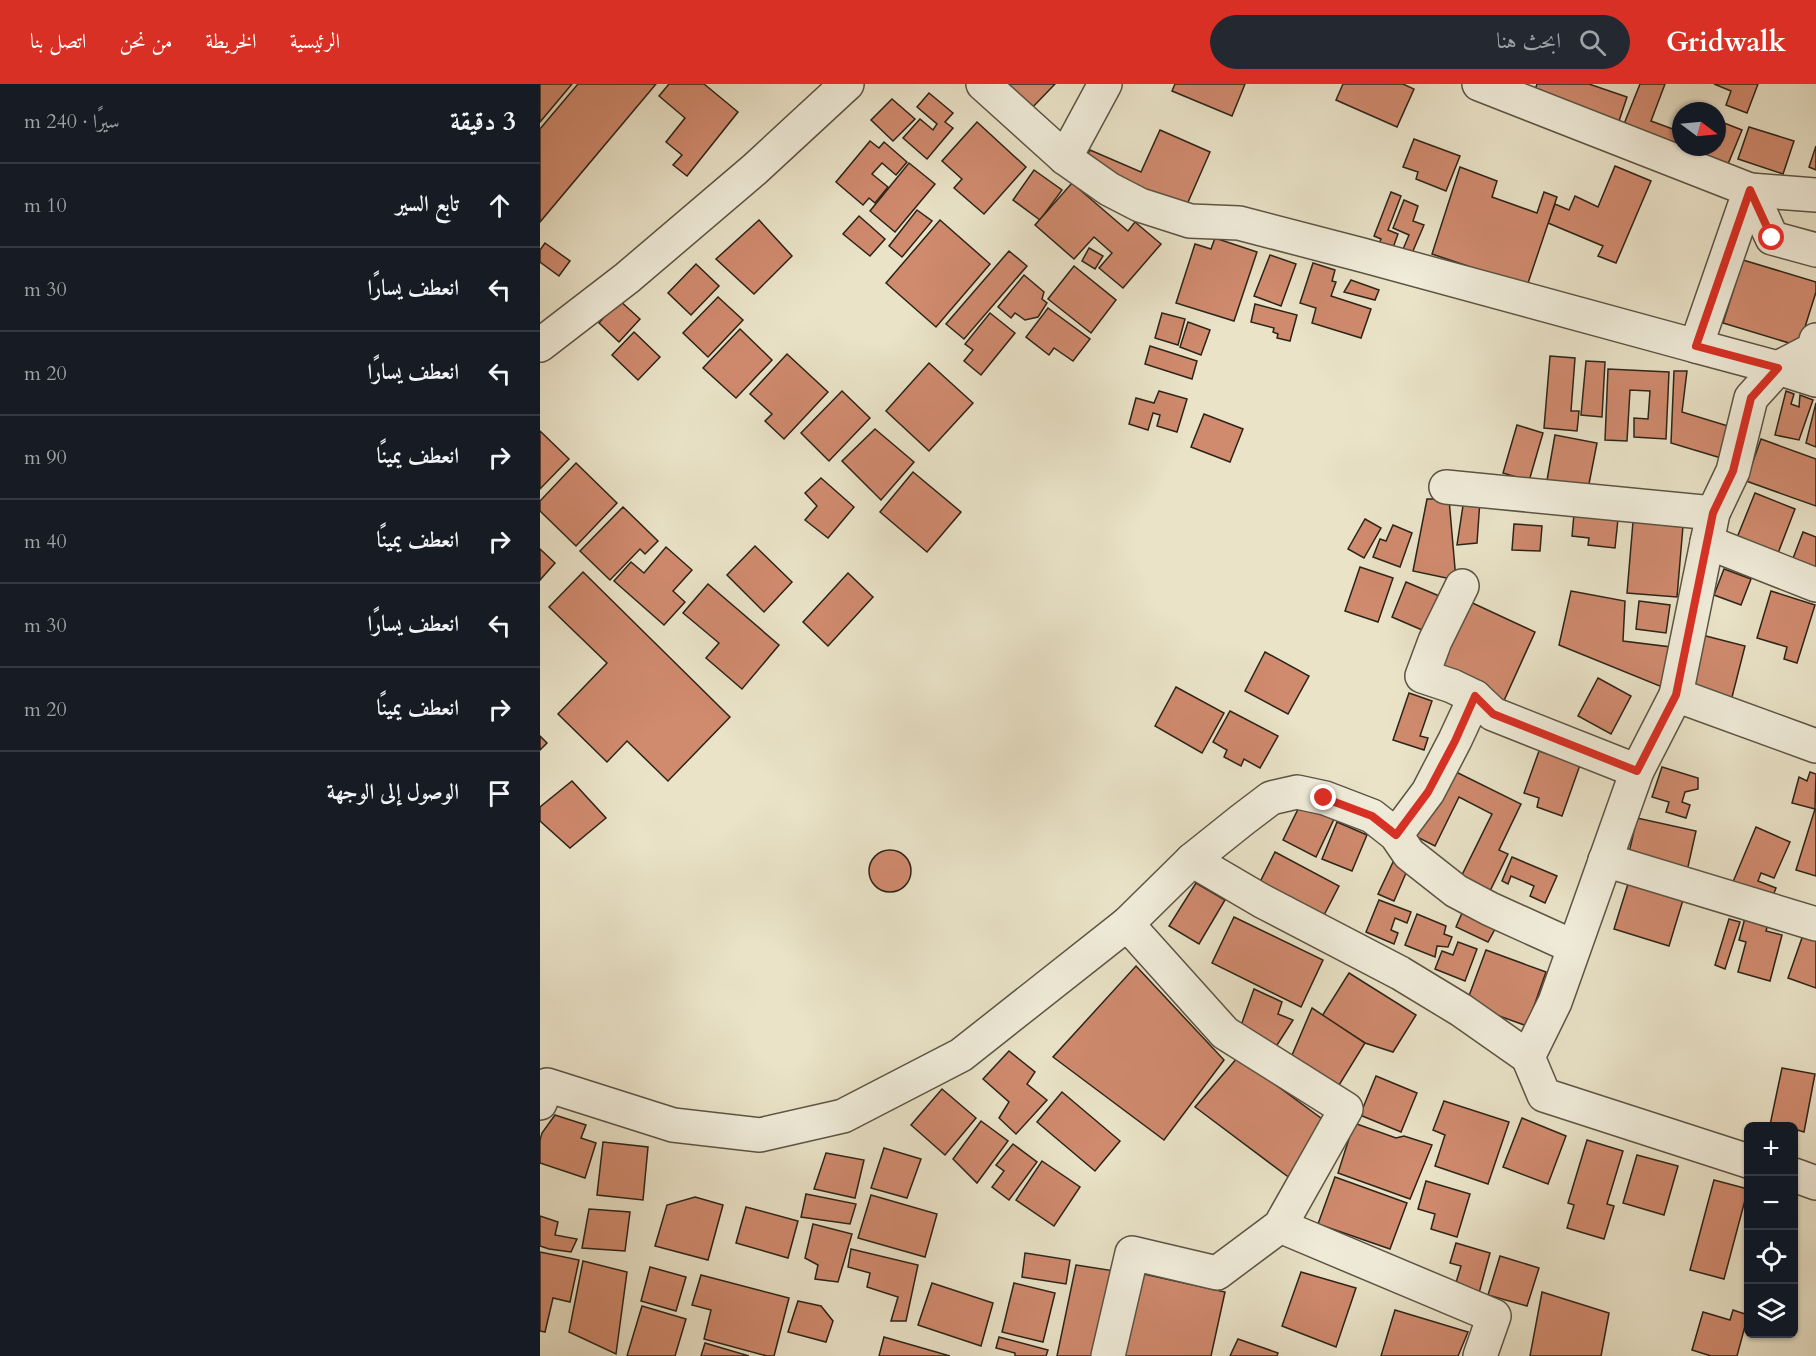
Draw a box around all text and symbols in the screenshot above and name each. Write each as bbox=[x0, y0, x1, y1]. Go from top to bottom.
search box bbox=[1210, 15, 1630, 69]
text: Gridwalk bbox=[1666, 23, 1786, 61]
text: ابحث هنا bbox=[1496, 26, 1561, 56]
icon: search bbox=[1576, 26, 1609, 59]
text: اتصل بنا bbox=[30, 27, 86, 56]
text: من نحن bbox=[119, 27, 173, 56]
text: الخريطة bbox=[206, 27, 257, 56]
text: الرئيسية bbox=[290, 27, 340, 56]
north arrow bbox=[1672, 102, 1726, 156]
text: 3 دقيقة bbox=[450, 104, 516, 139]
text: سيرًا · 240 m bbox=[24, 108, 120, 135]
text: تابع السير bbox=[396, 189, 459, 219]
icon: ahead bbox=[483, 189, 516, 222]
text: 10 m bbox=[24, 192, 67, 219]
route start bbox=[1758, 224, 1784, 250]
text: انعطف يسارًا bbox=[368, 273, 459, 303]
icon: left bbox=[483, 273, 516, 306]
text: 30 m bbox=[24, 276, 67, 303]
text: انعطف يسارًا bbox=[368, 357, 459, 387]
icon: left bbox=[483, 357, 516, 390]
text: 20 m bbox=[24, 360, 67, 387]
text: انعطف يمينًا bbox=[376, 441, 459, 471]
icon: right bbox=[483, 441, 516, 474]
text: 90 m bbox=[24, 444, 67, 471]
text: انعطف يمينًا bbox=[376, 525, 459, 555]
icon: right bbox=[483, 525, 516, 558]
text: 40 m bbox=[24, 528, 67, 555]
text: انعطف يسارًا bbox=[368, 609, 459, 639]
icon: left bbox=[483, 609, 516, 642]
text: 30 m bbox=[24, 612, 67, 639]
text: انعطف يمينًا bbox=[376, 693, 459, 723]
icon: right bbox=[483, 693, 516, 726]
text: 20 m bbox=[24, 696, 67, 723]
text: الوصول إلى الوجهة bbox=[327, 777, 459, 807]
icon: arrive bbox=[483, 777, 516, 810]
route end bbox=[1310, 784, 1336, 810]
map controls bbox=[1744, 1122, 1798, 1338]
button: + bbox=[1744, 1122, 1798, 1176]
button: − bbox=[1744, 1176, 1798, 1230]
button: locate bbox=[1744, 1230, 1798, 1284]
button: layers bbox=[1744, 1284, 1798, 1338]

